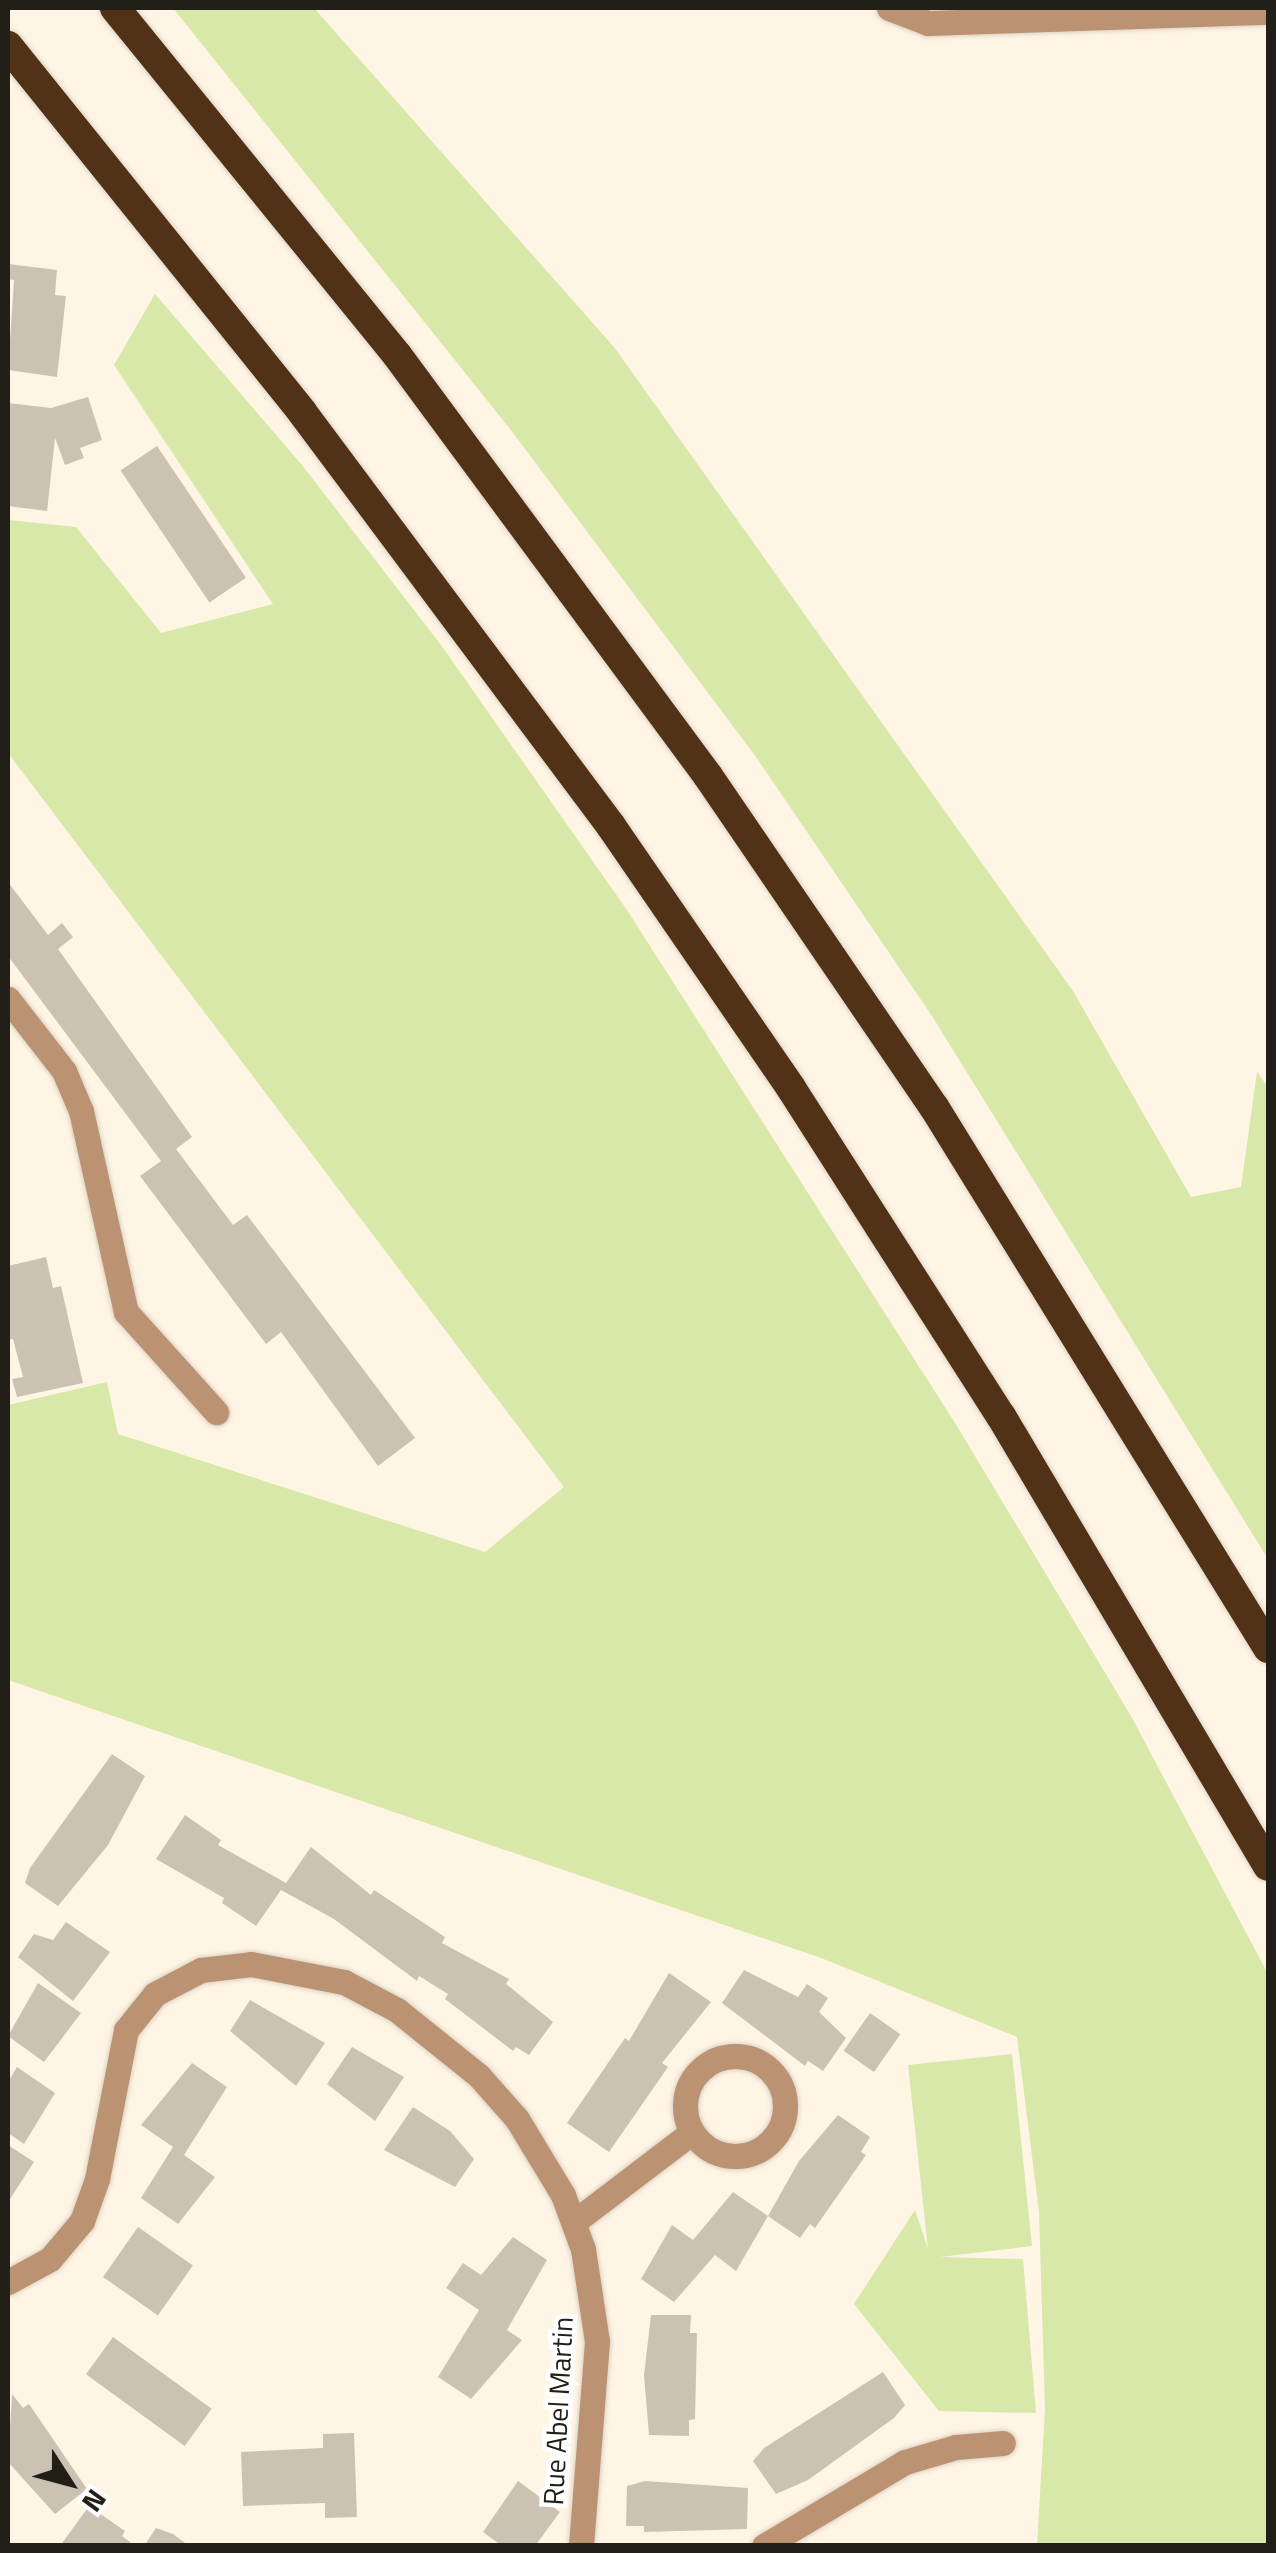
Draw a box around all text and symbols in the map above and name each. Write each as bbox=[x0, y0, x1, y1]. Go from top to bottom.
street label: Rue Abel Martin bbox=[536, 2316, 580, 2506]
north arrow bbox=[20, 2433, 120, 2533]
text: N bbox=[72, 2480, 118, 2521]

